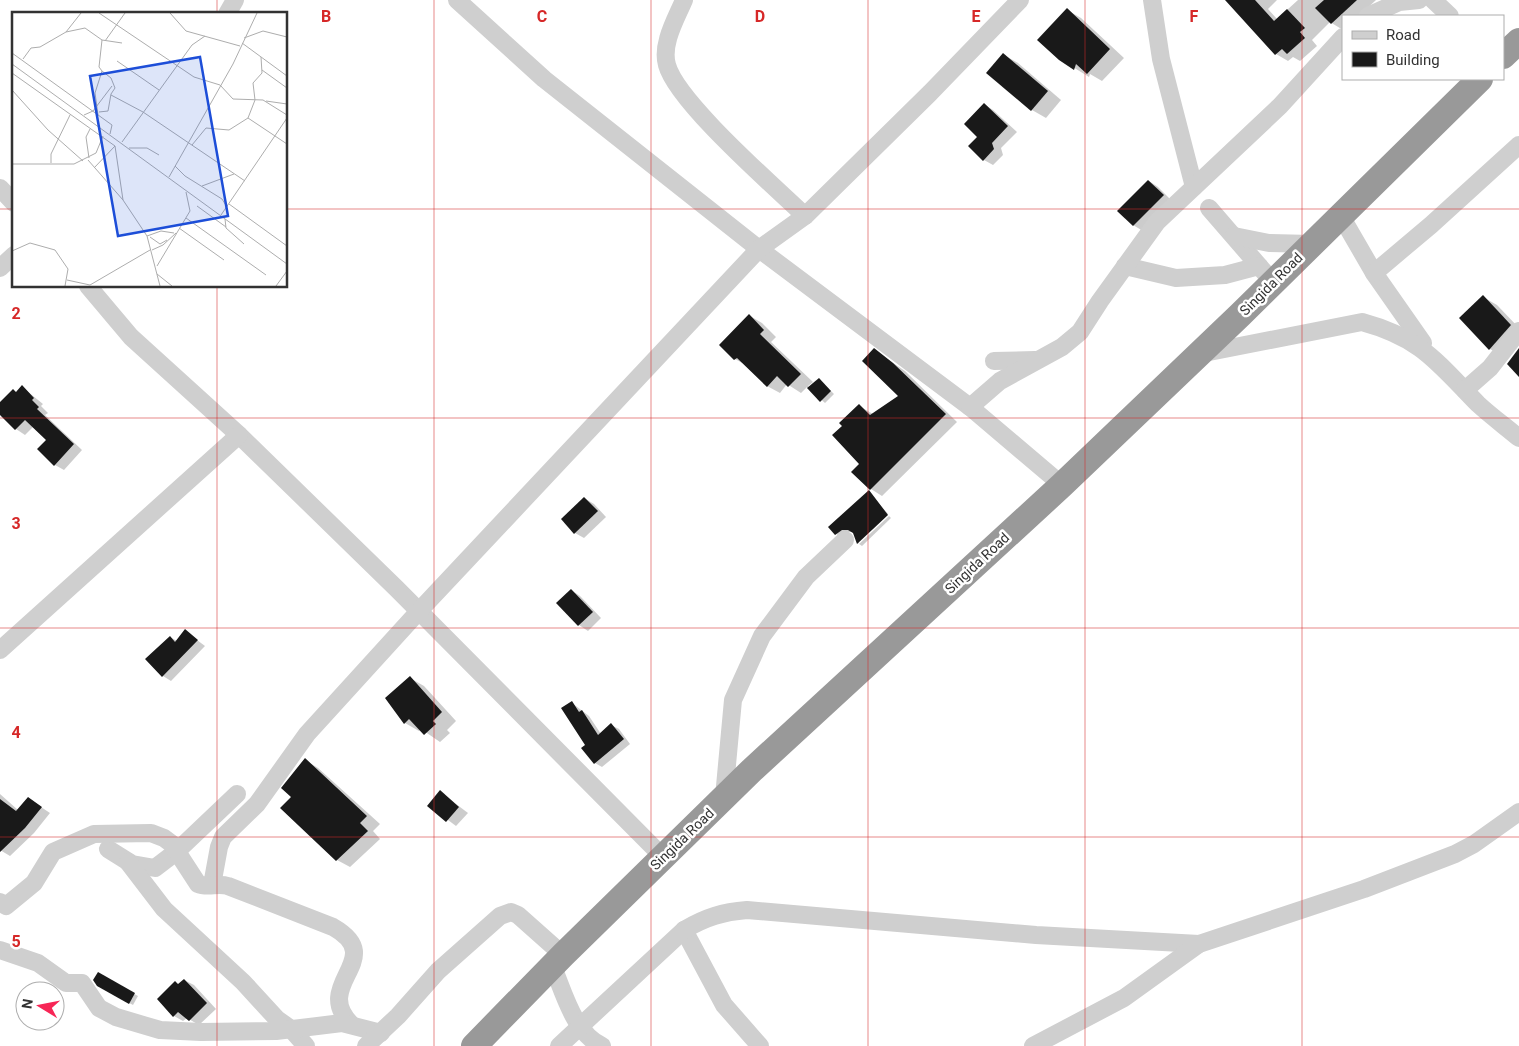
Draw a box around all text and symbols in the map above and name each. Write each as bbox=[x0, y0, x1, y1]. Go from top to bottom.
text: B bbox=[321, 7, 331, 26]
text: C bbox=[537, 7, 547, 26]
text: D bbox=[755, 7, 765, 26]
text: E bbox=[972, 7, 981, 26]
text: F bbox=[1190, 7, 1199, 26]
inset map bbox=[12, 12, 288, 288]
legend bbox=[1342, 15, 1504, 80]
text: Road bbox=[1386, 26, 1420, 44]
text: Building bbox=[1386, 51, 1440, 69]
street label: Singida Road bbox=[1236, 249, 1306, 319]
text: 2 bbox=[11, 304, 21, 323]
text: 3 bbox=[11, 514, 21, 533]
street label: Singida Road bbox=[942, 529, 1012, 597]
text: 4 bbox=[11, 723, 21, 742]
street label: Singida Road bbox=[647, 805, 717, 873]
text: 5 bbox=[11, 932, 21, 951]
north arrow bbox=[15, 981, 65, 1031]
text: N bbox=[18, 997, 36, 1010]

